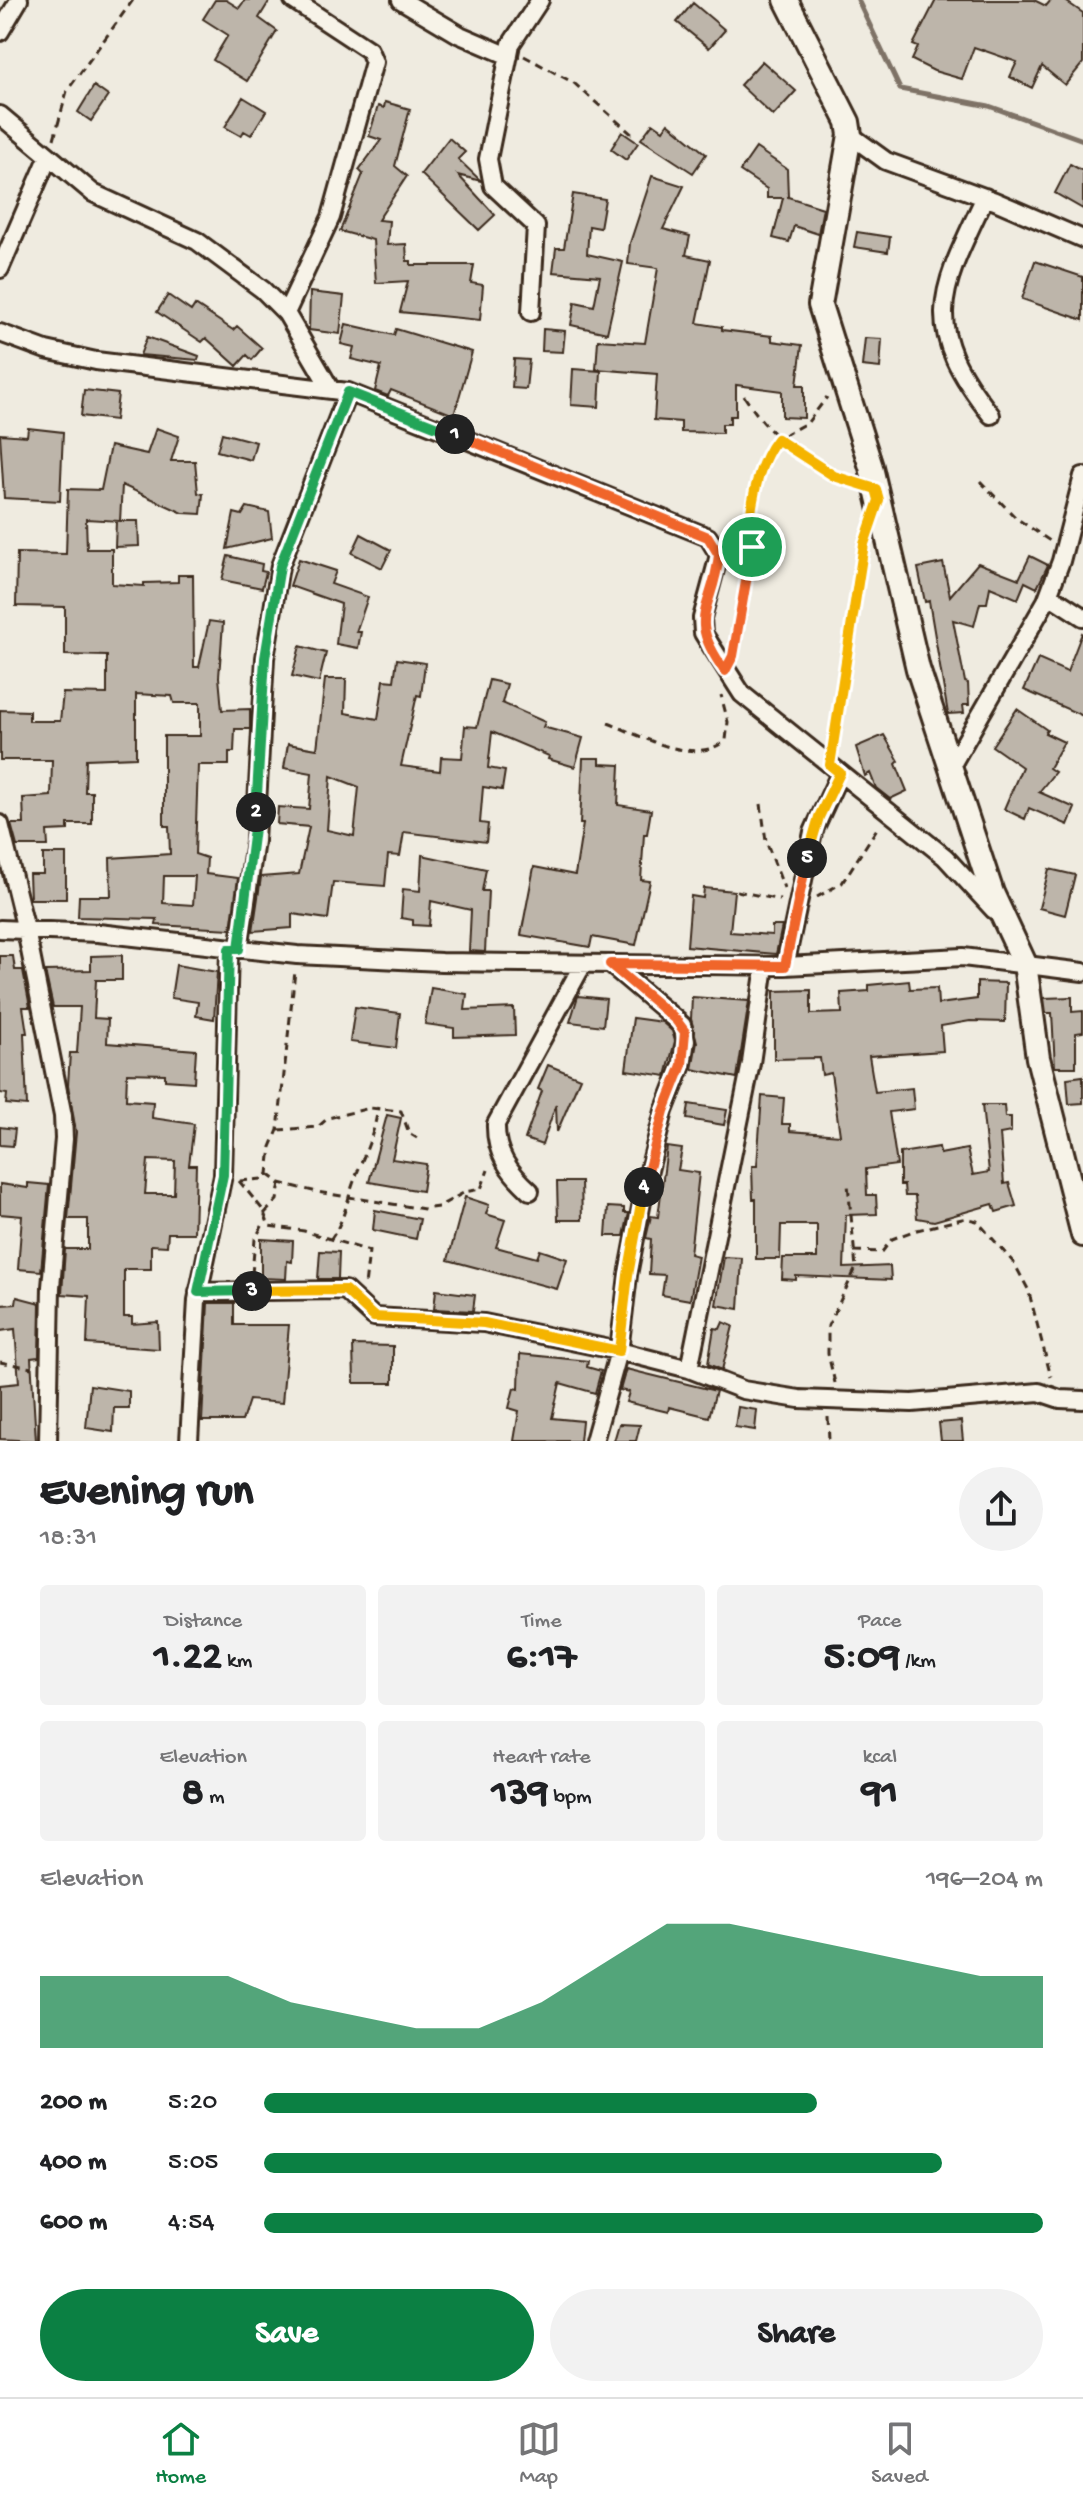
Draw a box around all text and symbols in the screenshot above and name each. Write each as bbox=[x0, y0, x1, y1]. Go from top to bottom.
pin: 1 bbox=[435, 414, 475, 454]
text: 1 bbox=[451, 421, 459, 447]
pin bbox=[718, 513, 786, 581]
icon: arrive bbox=[730, 525, 774, 569]
pin: 2 bbox=[236, 792, 276, 832]
text: 2 bbox=[251, 799, 261, 825]
pin: 5 bbox=[787, 838, 827, 878]
text: 5 bbox=[801, 845, 813, 871]
pin: 4 bbox=[624, 1167, 664, 1207]
text: 4 bbox=[639, 1174, 649, 1200]
pin: 3 bbox=[232, 1271, 272, 1311]
text: 3 bbox=[246, 1278, 258, 1304]
button: share bbox=[959, 1467, 1043, 1551]
text: Evening run bbox=[40, 1468, 253, 1520]
text: 18:31 bbox=[40, 1524, 97, 1555]
text: Distance bbox=[164, 1609, 242, 1635]
text: Time bbox=[521, 1609, 562, 1635]
text: Pace bbox=[858, 1609, 901, 1635]
text: 1.22 bbox=[154, 1635, 222, 1682]
text: 6:17 bbox=[507, 1635, 576, 1682]
text: 5:09 bbox=[824, 1635, 900, 1682]
text: km bbox=[222, 1649, 252, 1675]
text: /km bbox=[900, 1649, 936, 1675]
text: Elevation bbox=[159, 1745, 247, 1771]
text: Heart rate bbox=[492, 1745, 591, 1771]
text: kcal bbox=[863, 1745, 897, 1771]
text: 8 bbox=[182, 1771, 204, 1818]
text: 139 bbox=[491, 1771, 548, 1818]
text: 91 bbox=[862, 1771, 898, 1818]
text: m bbox=[204, 1785, 225, 1811]
text: bpm bbox=[548, 1785, 592, 1811]
text: Elevation bbox=[40, 1865, 143, 1896]
text: 196–204 m bbox=[926, 1865, 1043, 1896]
text: 200 m bbox=[40, 2088, 107, 2119]
text: 5:20 bbox=[168, 2088, 217, 2119]
text: 400 m bbox=[40, 2148, 106, 2179]
text: 5:05 bbox=[168, 2148, 218, 2179]
text: 600 m bbox=[40, 2208, 107, 2239]
text: 4:54 bbox=[168, 2208, 214, 2239]
button: Save bbox=[40, 2289, 534, 2381]
button: Share bbox=[550, 2289, 1043, 2381]
tab: Home bbox=[155, 2417, 206, 2491]
tab: Map bbox=[517, 2417, 561, 2491]
tab: Saved bbox=[871, 2417, 928, 2491]

